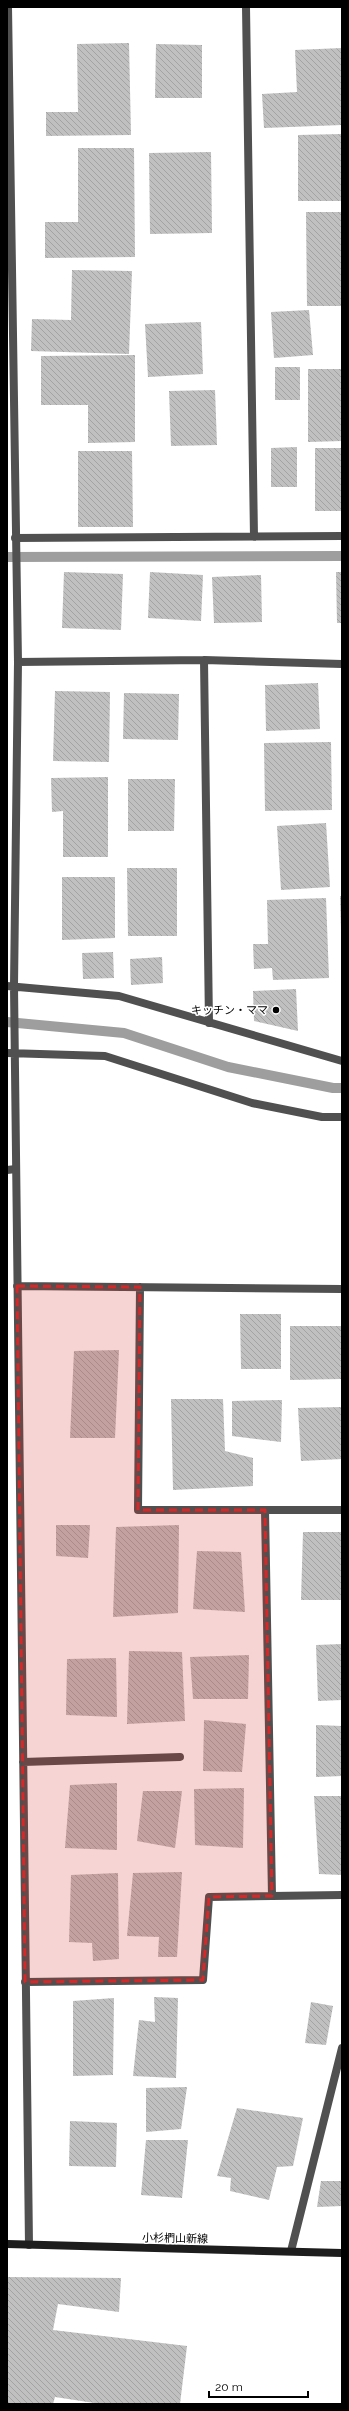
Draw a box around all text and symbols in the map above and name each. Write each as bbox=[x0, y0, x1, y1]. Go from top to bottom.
place label: キッチン・ママ bbox=[191, 1004, 268, 1017]
marker: キッチン・ママ bbox=[271, 1005, 281, 1015]
street label: 小杉椚山新線 bbox=[142, 2231, 208, 2246]
scale bar bbox=[209, 2373, 308, 2399]
text: 20 m bbox=[215, 2380, 243, 2394]

